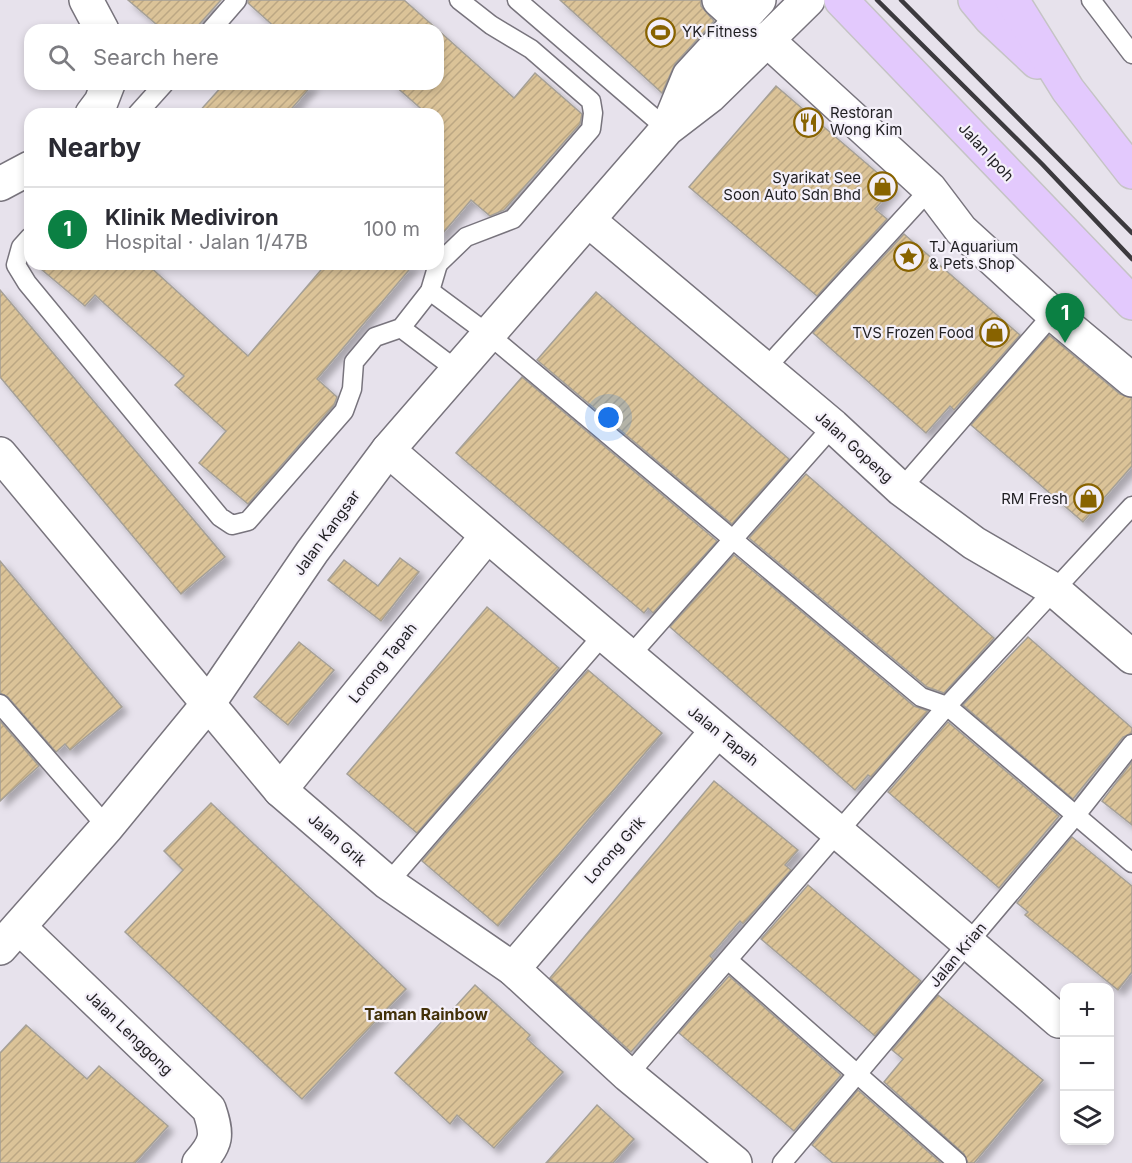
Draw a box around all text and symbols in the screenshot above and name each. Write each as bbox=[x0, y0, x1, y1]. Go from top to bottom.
sports icon: YK Fitness bbox=[645, 16, 677, 48]
place label: YK Fitness bbox=[682, 22, 757, 41]
search box bbox=[24, 24, 444, 90]
icon: search bbox=[45, 41, 78, 74]
text: Search here bbox=[93, 44, 219, 70]
place label: Restoran Wong Kim bbox=[830, 103, 902, 139]
restaurant icon: Restoran Wong Kim bbox=[793, 106, 825, 138]
street label: Jalan Ipoh bbox=[954, 118, 1018, 185]
text: Nearby bbox=[48, 132, 141, 163]
place label: Syarikat See Soon Auto Sdn Bhd bbox=[723, 168, 861, 204]
shop icon: Syarikat See Soon Auto Sdn Bhd bbox=[866, 171, 898, 203]
text: Klinik Mediviron bbox=[105, 204, 279, 230]
text: 1 bbox=[63, 217, 72, 241]
text: 100 m bbox=[363, 217, 420, 241]
text: Hospital · Jalan 1/47B bbox=[105, 230, 308, 254]
place label: TJ Aquarium & Pets Shop bbox=[929, 237, 1018, 273]
place icon: TJ Aquarium & Pets Shop bbox=[892, 240, 924, 272]
pin: 1 bbox=[1046, 294, 1084, 343]
shop icon: TVS Frozen Food bbox=[979, 317, 1011, 349]
place label: TVS Frozen Food bbox=[852, 323, 974, 342]
your location bbox=[594, 403, 623, 432]
street label: Jalan Gopeng bbox=[811, 407, 897, 487]
shop icon: RM Fresh bbox=[1073, 483, 1105, 515]
street label: Jalan Kangsar bbox=[289, 486, 364, 579]
place label: RM Fresh bbox=[1001, 489, 1068, 508]
street label: Lorong Tapah bbox=[344, 619, 421, 707]
street label: Jalan Tapah bbox=[684, 701, 763, 770]
street label: Jalan Grik bbox=[304, 809, 371, 871]
street label: Lorong Grik bbox=[580, 812, 650, 887]
street label: Jalan Krian bbox=[925, 918, 990, 991]
map controls bbox=[1060, 983, 1114, 1145]
button: + bbox=[1060, 983, 1114, 1037]
street label: Jalan Lenggong bbox=[82, 986, 177, 1079]
district label: Taman Rainbow bbox=[364, 1004, 488, 1024]
button: − bbox=[1060, 1037, 1114, 1091]
button: layers bbox=[1060, 1091, 1114, 1145]

